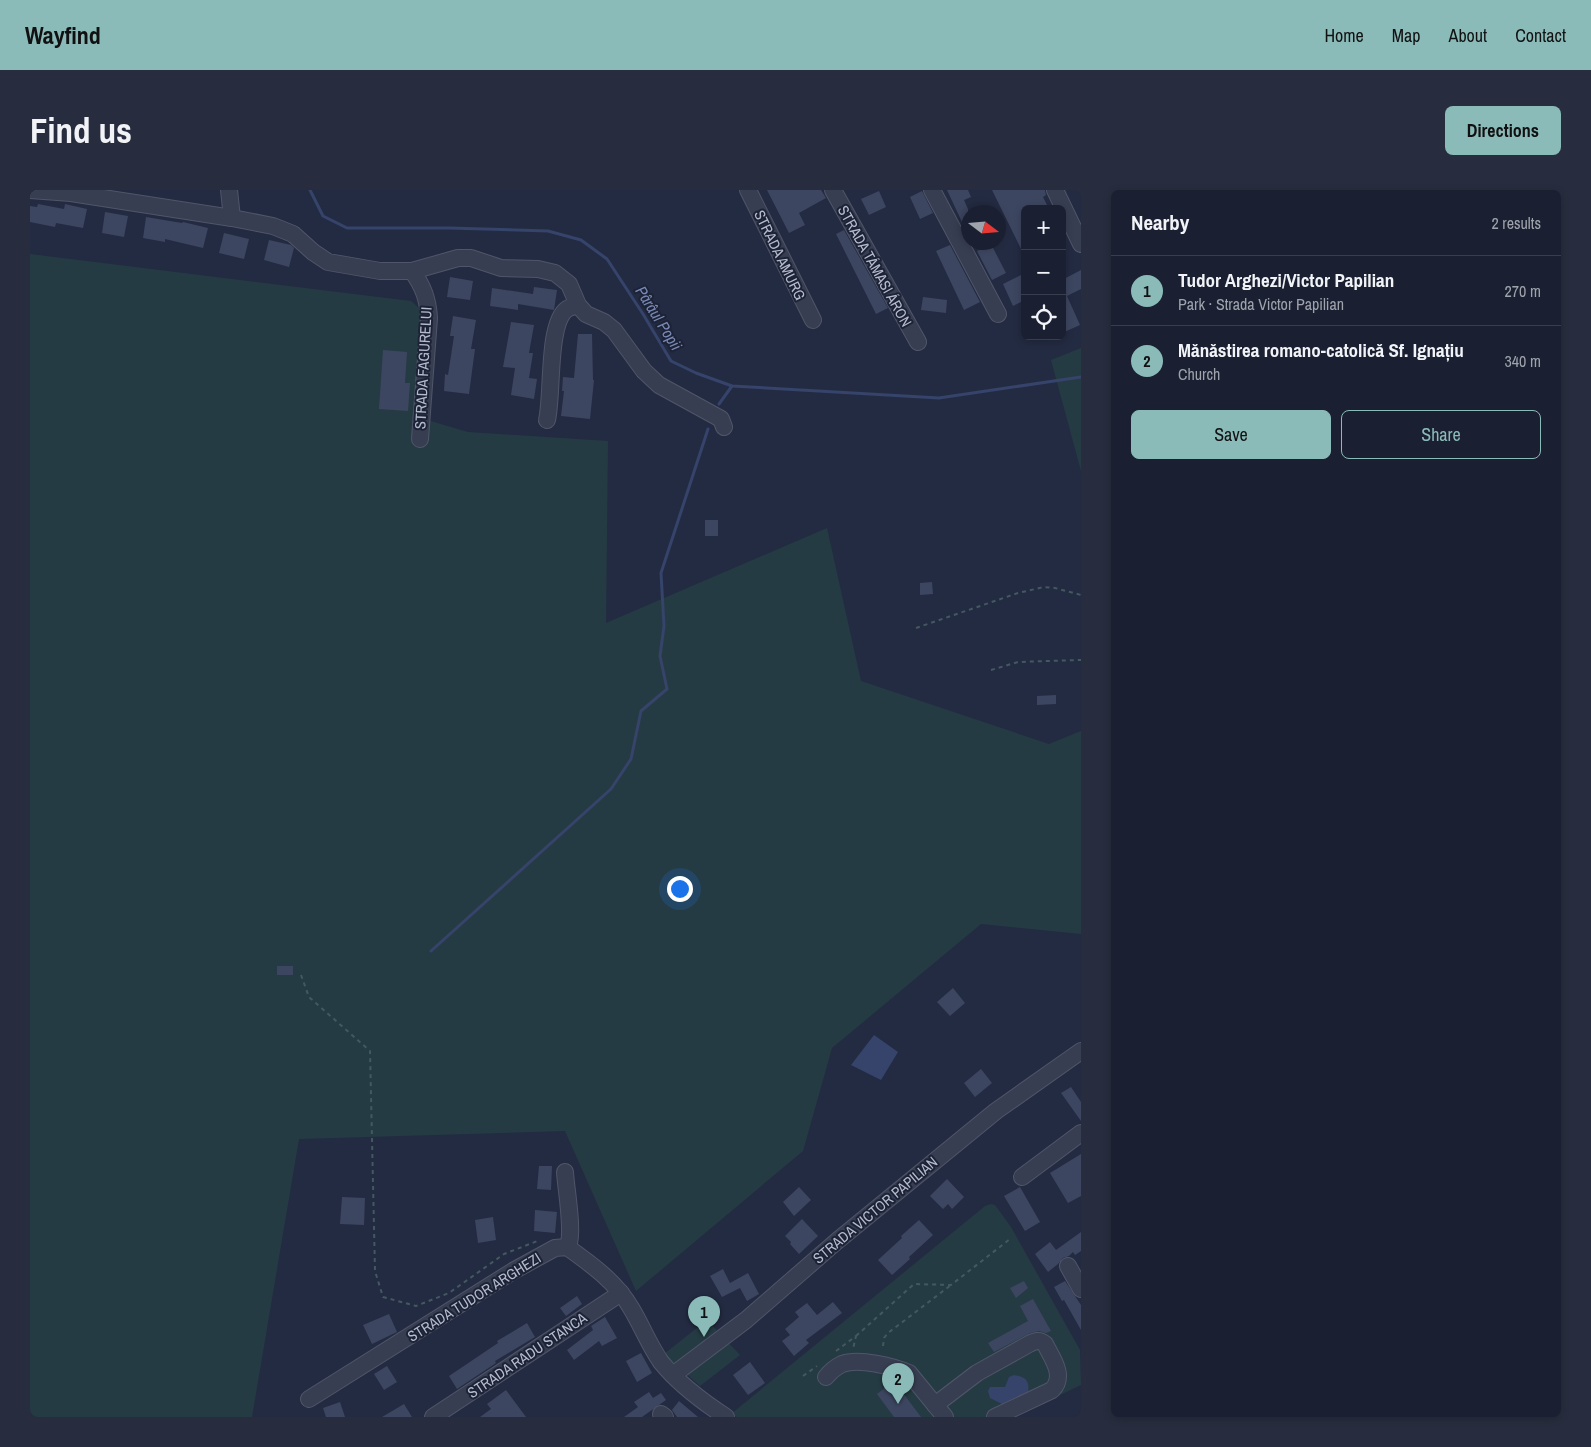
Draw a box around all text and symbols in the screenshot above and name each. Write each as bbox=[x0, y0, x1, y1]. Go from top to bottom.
text: Wayfind bbox=[25, 19, 101, 51]
text: Home bbox=[1324, 23, 1364, 48]
text: Map bbox=[1392, 23, 1421, 48]
text: About bbox=[1449, 23, 1487, 48]
text: Contact bbox=[1515, 23, 1566, 48]
button: Directions bbox=[1445, 106, 1561, 155]
text: Find us bbox=[30, 107, 132, 154]
street label: STRADA TÁMASI ÁRON bbox=[833, 202, 917, 330]
north arrow bbox=[961, 205, 1006, 250]
map controls bbox=[1021, 205, 1066, 340]
button: + bbox=[1021, 205, 1066, 250]
street label: STRADA AMURG bbox=[749, 206, 811, 304]
text: Nearby bbox=[1131, 208, 1189, 237]
text: 2 results bbox=[1491, 212, 1541, 234]
button: − bbox=[1021, 250, 1066, 295]
text: Tudor Arghezi/Victor Papilian bbox=[1178, 267, 1394, 293]
text: 1 bbox=[1143, 280, 1151, 302]
text: 270 m bbox=[1505, 280, 1541, 302]
water label: Pârâul Popii bbox=[631, 282, 688, 355]
text: Park · Strada Victor Papilian bbox=[1178, 293, 1344, 315]
button: locate bbox=[1021, 295, 1066, 340]
street label: STRADA FAGURELUI bbox=[409, 306, 437, 430]
text: Mănăstirea romano-catolică Sf. Ignațiu bbox=[1178, 337, 1464, 363]
text: 2 bbox=[1143, 350, 1151, 372]
text: 340 m bbox=[1505, 350, 1541, 372]
text: Church bbox=[1178, 363, 1220, 385]
button: Save bbox=[1131, 410, 1331, 459]
button: Share bbox=[1341, 410, 1541, 459]
your location bbox=[667, 876, 693, 902]
street label: STRADA VICTOR PAPILIAN bbox=[808, 1152, 942, 1268]
street label: STRADA TUDOR ARGHEZI bbox=[403, 1247, 545, 1347]
pin: 1 bbox=[688, 1296, 720, 1337]
street label: STRADA RADU STANCA bbox=[463, 1307, 592, 1403]
pin: 2 bbox=[882, 1363, 914, 1404]

